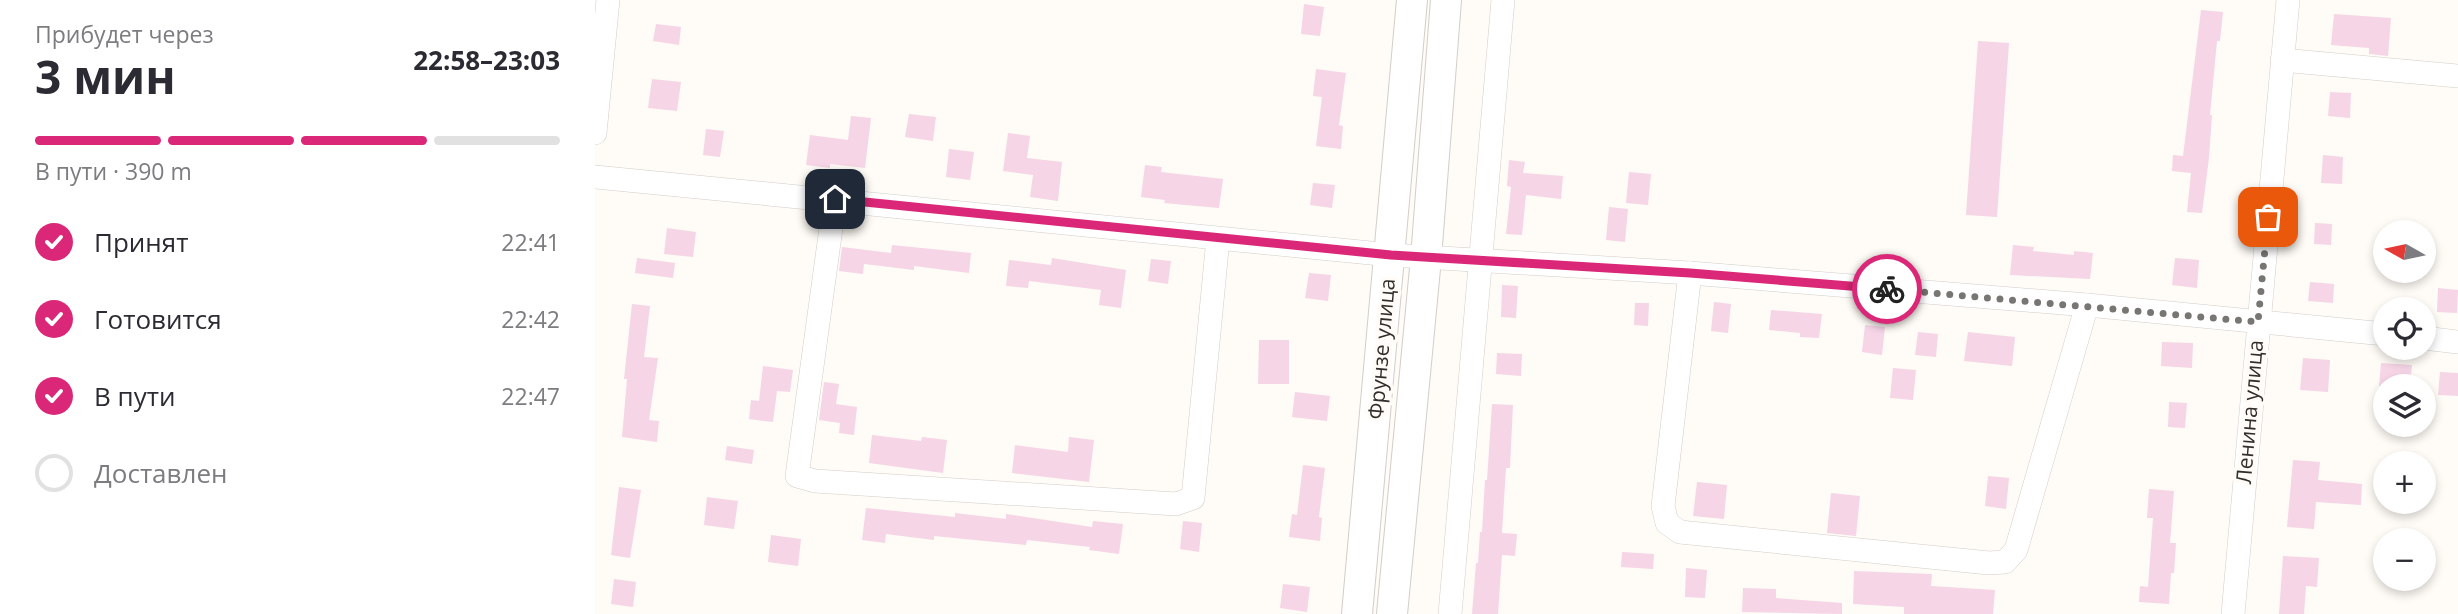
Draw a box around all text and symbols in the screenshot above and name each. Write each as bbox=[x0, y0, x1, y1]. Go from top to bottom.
text: Прибудет через bbox=[35, 18, 214, 50]
text: 22:58–23:03 bbox=[413, 42, 560, 78]
text: 3 мин bbox=[35, 45, 176, 107]
text: В пути · 390 m bbox=[35, 155, 192, 187]
pin bbox=[805, 169, 865, 229]
icon: home bbox=[816, 180, 854, 218]
pin bbox=[2238, 187, 2298, 247]
icon: bag bbox=[2249, 198, 2287, 236]
north arrow bbox=[2373, 220, 2436, 284]
map controls bbox=[2373, 220, 2436, 591]
icon: check bbox=[35, 223, 73, 261]
text: Принят bbox=[94, 224, 188, 260]
text: 22:41 bbox=[501, 226, 560, 258]
courier bbox=[1852, 254, 1922, 324]
icon: bike bbox=[1868, 270, 1906, 308]
street label: Фрунзе улица bbox=[1361, 277, 1401, 421]
button: locate bbox=[2373, 297, 2436, 360]
icon: check bbox=[35, 300, 73, 338]
text: Готовится bbox=[94, 301, 222, 337]
text: 22:42 bbox=[501, 303, 560, 335]
street label: Ленина улица bbox=[2229, 339, 2269, 485]
button: layers bbox=[2373, 374, 2436, 437]
icon: check bbox=[35, 377, 73, 415]
text: В пути bbox=[94, 378, 175, 414]
text: 22:47 bbox=[501, 380, 560, 412]
button: + bbox=[2373, 451, 2436, 514]
text: Доставлен bbox=[94, 455, 227, 491]
button: − bbox=[2373, 528, 2436, 591]

